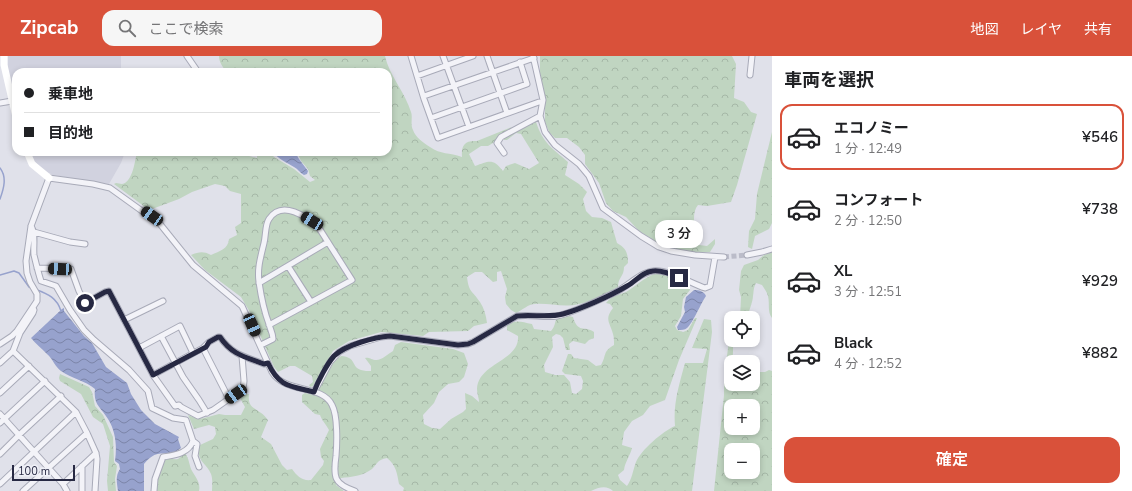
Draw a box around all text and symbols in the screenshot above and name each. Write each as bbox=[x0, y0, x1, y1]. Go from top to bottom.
search box bbox=[102, 10, 382, 46]
text: Zipcab bbox=[20, 15, 78, 41]
icon: search bbox=[116, 17, 138, 39]
text: ここで検索 bbox=[148, 19, 223, 39]
text: 地図 bbox=[970, 20, 998, 39]
text: レイヤ bbox=[1020, 20, 1062, 39]
text: 共有 bbox=[1084, 20, 1112, 39]
text: 車両を選択 bbox=[784, 68, 874, 92]
text: 乗車地 bbox=[48, 84, 93, 104]
text: エコノミー bbox=[834, 118, 909, 138]
icon: car bbox=[786, 119, 822, 155]
text: 目的地 bbox=[48, 123, 93, 143]
text: ¥546 bbox=[1082, 127, 1118, 147]
text: 1 分 · 12:49 bbox=[834, 140, 902, 158]
text: コンフォート bbox=[834, 190, 924, 210]
icon: car bbox=[786, 191, 822, 227]
text: ¥738 bbox=[1082, 199, 1118, 219]
car bbox=[139, 204, 165, 228]
car bbox=[299, 210, 325, 232]
text: 2 分 · 12:50 bbox=[834, 212, 902, 230]
callout: 3 分 bbox=[655, 220, 703, 248]
text: 3 分 bbox=[667, 225, 691, 243]
text: XL bbox=[834, 261, 853, 281]
car bbox=[48, 262, 72, 276]
icon: car bbox=[786, 263, 822, 299]
route end bbox=[670, 269, 688, 287]
text: ¥929 bbox=[1082, 271, 1118, 291]
text: 3 分 · 12:51 bbox=[834, 283, 902, 301]
route start bbox=[76, 294, 94, 312]
map controls bbox=[724, 311, 760, 479]
button: locate bbox=[724, 311, 760, 347]
car bbox=[242, 312, 262, 338]
text: Black bbox=[834, 333, 872, 353]
icon: car bbox=[786, 335, 822, 371]
text: ¥882 bbox=[1082, 343, 1118, 363]
button: layers bbox=[724, 355, 760, 391]
text: 4 分 · 12:52 bbox=[834, 355, 902, 373]
car bbox=[223, 382, 249, 406]
button: + bbox=[724, 399, 760, 435]
button: 確定 bbox=[784, 437, 1120, 483]
button: − bbox=[724, 443, 760, 479]
scale bar bbox=[12, 463, 75, 482]
text: 100 m bbox=[18, 464, 50, 479]

